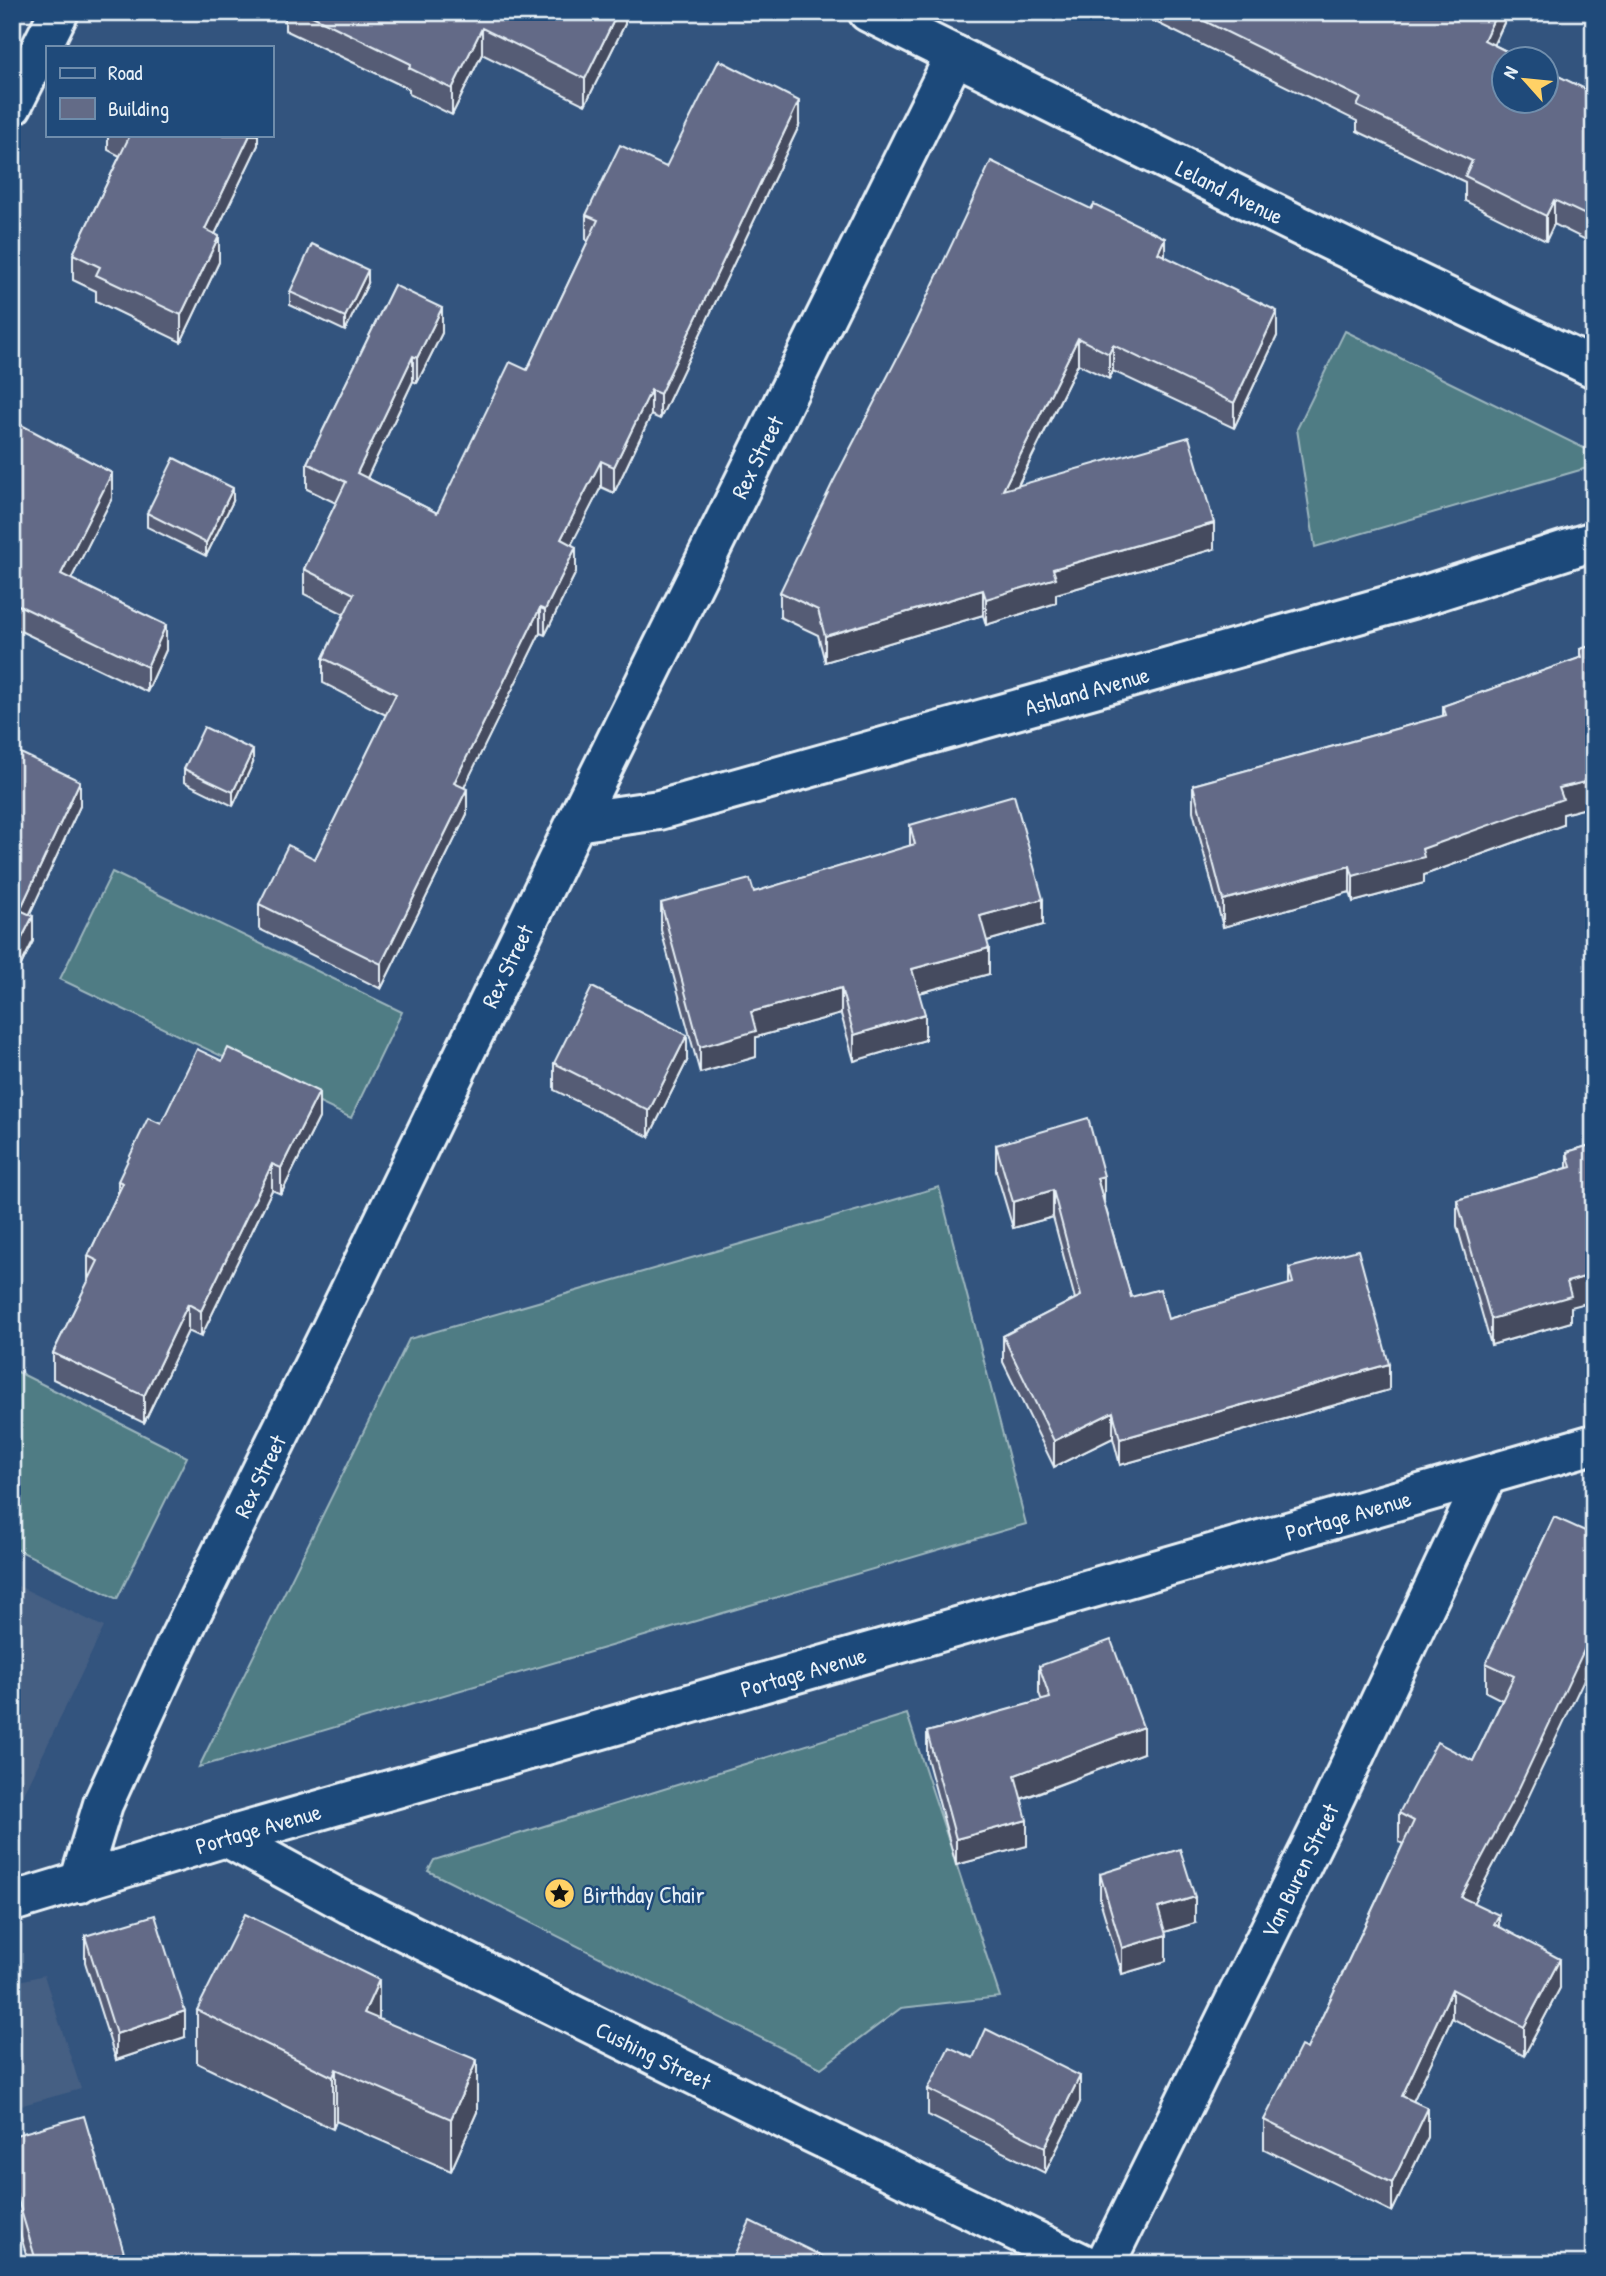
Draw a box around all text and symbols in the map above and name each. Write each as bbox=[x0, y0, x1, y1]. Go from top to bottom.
legend bbox=[46, 46, 273, 136]
north arrow bbox=[1490, 46, 1560, 116]
text: Road bbox=[108, 58, 142, 87]
text: N bbox=[1496, 62, 1524, 83]
text: Building bbox=[108, 94, 169, 123]
street label: Leland Avenue bbox=[1171, 152, 1289, 231]
street label: Rex Street bbox=[723, 409, 791, 503]
street label: Ashland Avenue bbox=[1021, 658, 1152, 722]
street label: Rex Street bbox=[473, 918, 540, 1012]
street label: Rex Street bbox=[226, 1428, 293, 1523]
street label: Portage Avenue bbox=[1282, 1482, 1414, 1547]
street label: Portage Avenue bbox=[737, 1638, 869, 1704]
street label: Portage Avenue bbox=[192, 1795, 324, 1861]
street label: Van Buren Street bbox=[1253, 1797, 1346, 1943]
place icon: Birthday Chair bbox=[543, 1877, 577, 1911]
place label: Birthday Chair bbox=[583, 1879, 705, 1910]
street label: Cushing Street bbox=[591, 2013, 718, 2097]

